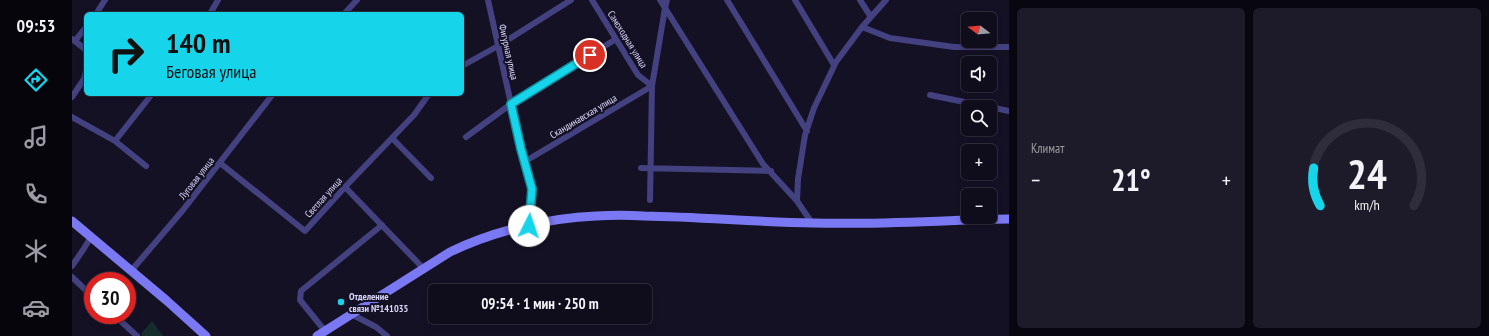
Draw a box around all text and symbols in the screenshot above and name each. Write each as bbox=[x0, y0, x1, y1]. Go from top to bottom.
street label: Самоходная улица bbox=[605, 8, 650, 70]
north arrow bbox=[961, 12, 997, 48]
map controls bbox=[961, 12, 997, 224]
text: 09:53 bbox=[17, 14, 55, 37]
street label: Фигурная улица bbox=[496, 23, 521, 81]
text: 140 m bbox=[166, 24, 230, 61]
icon: right bbox=[100, 28, 152, 80]
pin bbox=[573, 38, 607, 72]
icon: arrive bbox=[579, 44, 601, 66]
button: sound bbox=[961, 56, 997, 92]
text: Беговая улица bbox=[166, 60, 256, 83]
icon: directions bbox=[22, 66, 50, 94]
street label: Скандинавская улица bbox=[547, 91, 619, 142]
button: search bbox=[961, 100, 997, 136]
icon: music bbox=[22, 123, 50, 151]
text: Климат bbox=[1031, 140, 1064, 157]
button: + bbox=[961, 144, 997, 180]
text: 24 bbox=[1347, 147, 1387, 200]
street label: Луговая улица bbox=[175, 154, 217, 203]
text: 21° bbox=[1111, 160, 1151, 199]
text: − bbox=[1031, 166, 1040, 194]
text: + bbox=[1222, 166, 1231, 194]
street label: Светлая улица bbox=[302, 174, 345, 220]
icon: phone bbox=[22, 180, 50, 208]
button: − bbox=[961, 188, 997, 224]
text: km/h bbox=[1354, 195, 1380, 214]
position arrow bbox=[508, 205, 550, 247]
icon: climate bbox=[22, 237, 50, 265]
speed limit sign: 30 bbox=[84, 272, 136, 324]
place label: Отделение связи №141035 bbox=[349, 290, 408, 315]
icon: car bbox=[22, 294, 50, 322]
text: 09:54 · 1 мин · 250 m bbox=[481, 294, 599, 313]
marker: Отделение связи №141035 bbox=[336, 297, 346, 307]

